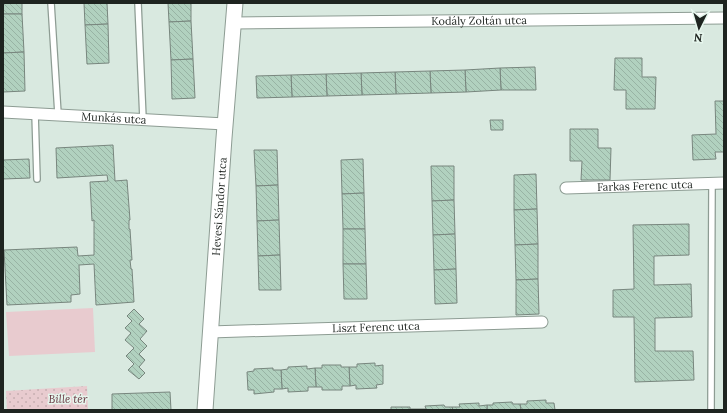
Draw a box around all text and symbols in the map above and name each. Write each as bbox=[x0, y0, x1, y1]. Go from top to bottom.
north arrow bbox=[679, 8, 719, 48]
street label: Kodály Zoltán utca bbox=[431, 13, 527, 28]
text: N bbox=[693, 31, 703, 45]
street label: Munkás utca bbox=[81, 109, 147, 127]
street label: Hevesi Sándor utca bbox=[209, 157, 230, 256]
street label: Farkas Ferenc utca bbox=[597, 177, 693, 194]
street label: Liszt Ferenc utca bbox=[332, 319, 420, 335]
park label: Bille tér bbox=[49, 392, 88, 406]

